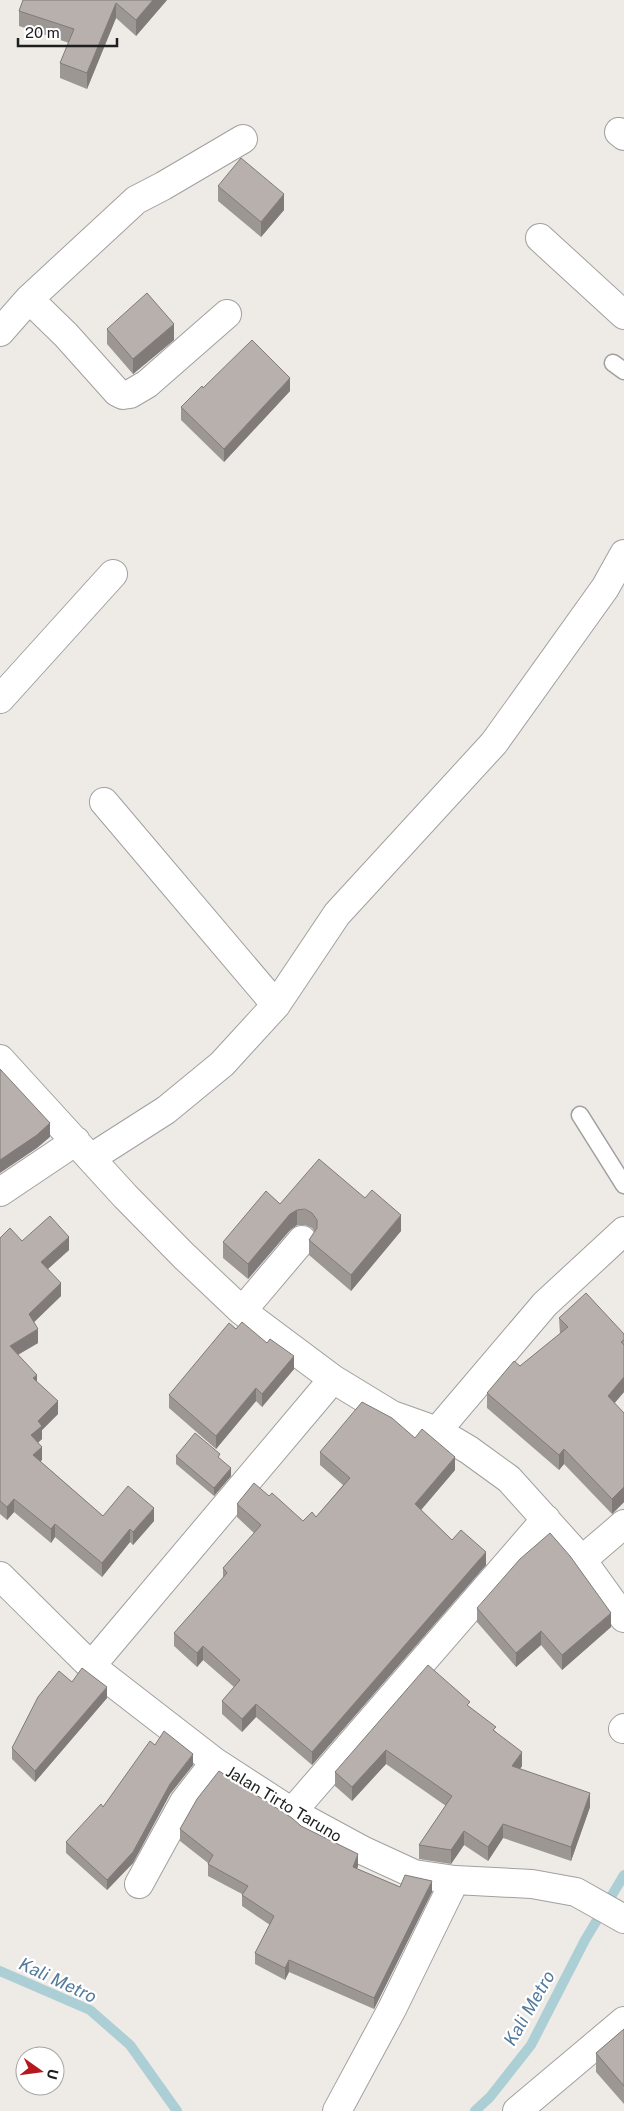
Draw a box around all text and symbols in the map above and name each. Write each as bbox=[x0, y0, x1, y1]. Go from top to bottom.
scale bar bbox=[18, 15, 116, 47]
text: 20 m bbox=[25, 24, 60, 41]
street label: Jalan Tirto Taruno bbox=[223, 1762, 345, 1846]
water label: Kali Metro bbox=[16, 1953, 100, 2007]
water label: Kali Metro bbox=[499, 1967, 559, 2049]
north arrow bbox=[15, 2046, 65, 2096]
text: U bbox=[44, 2067, 62, 2081]

